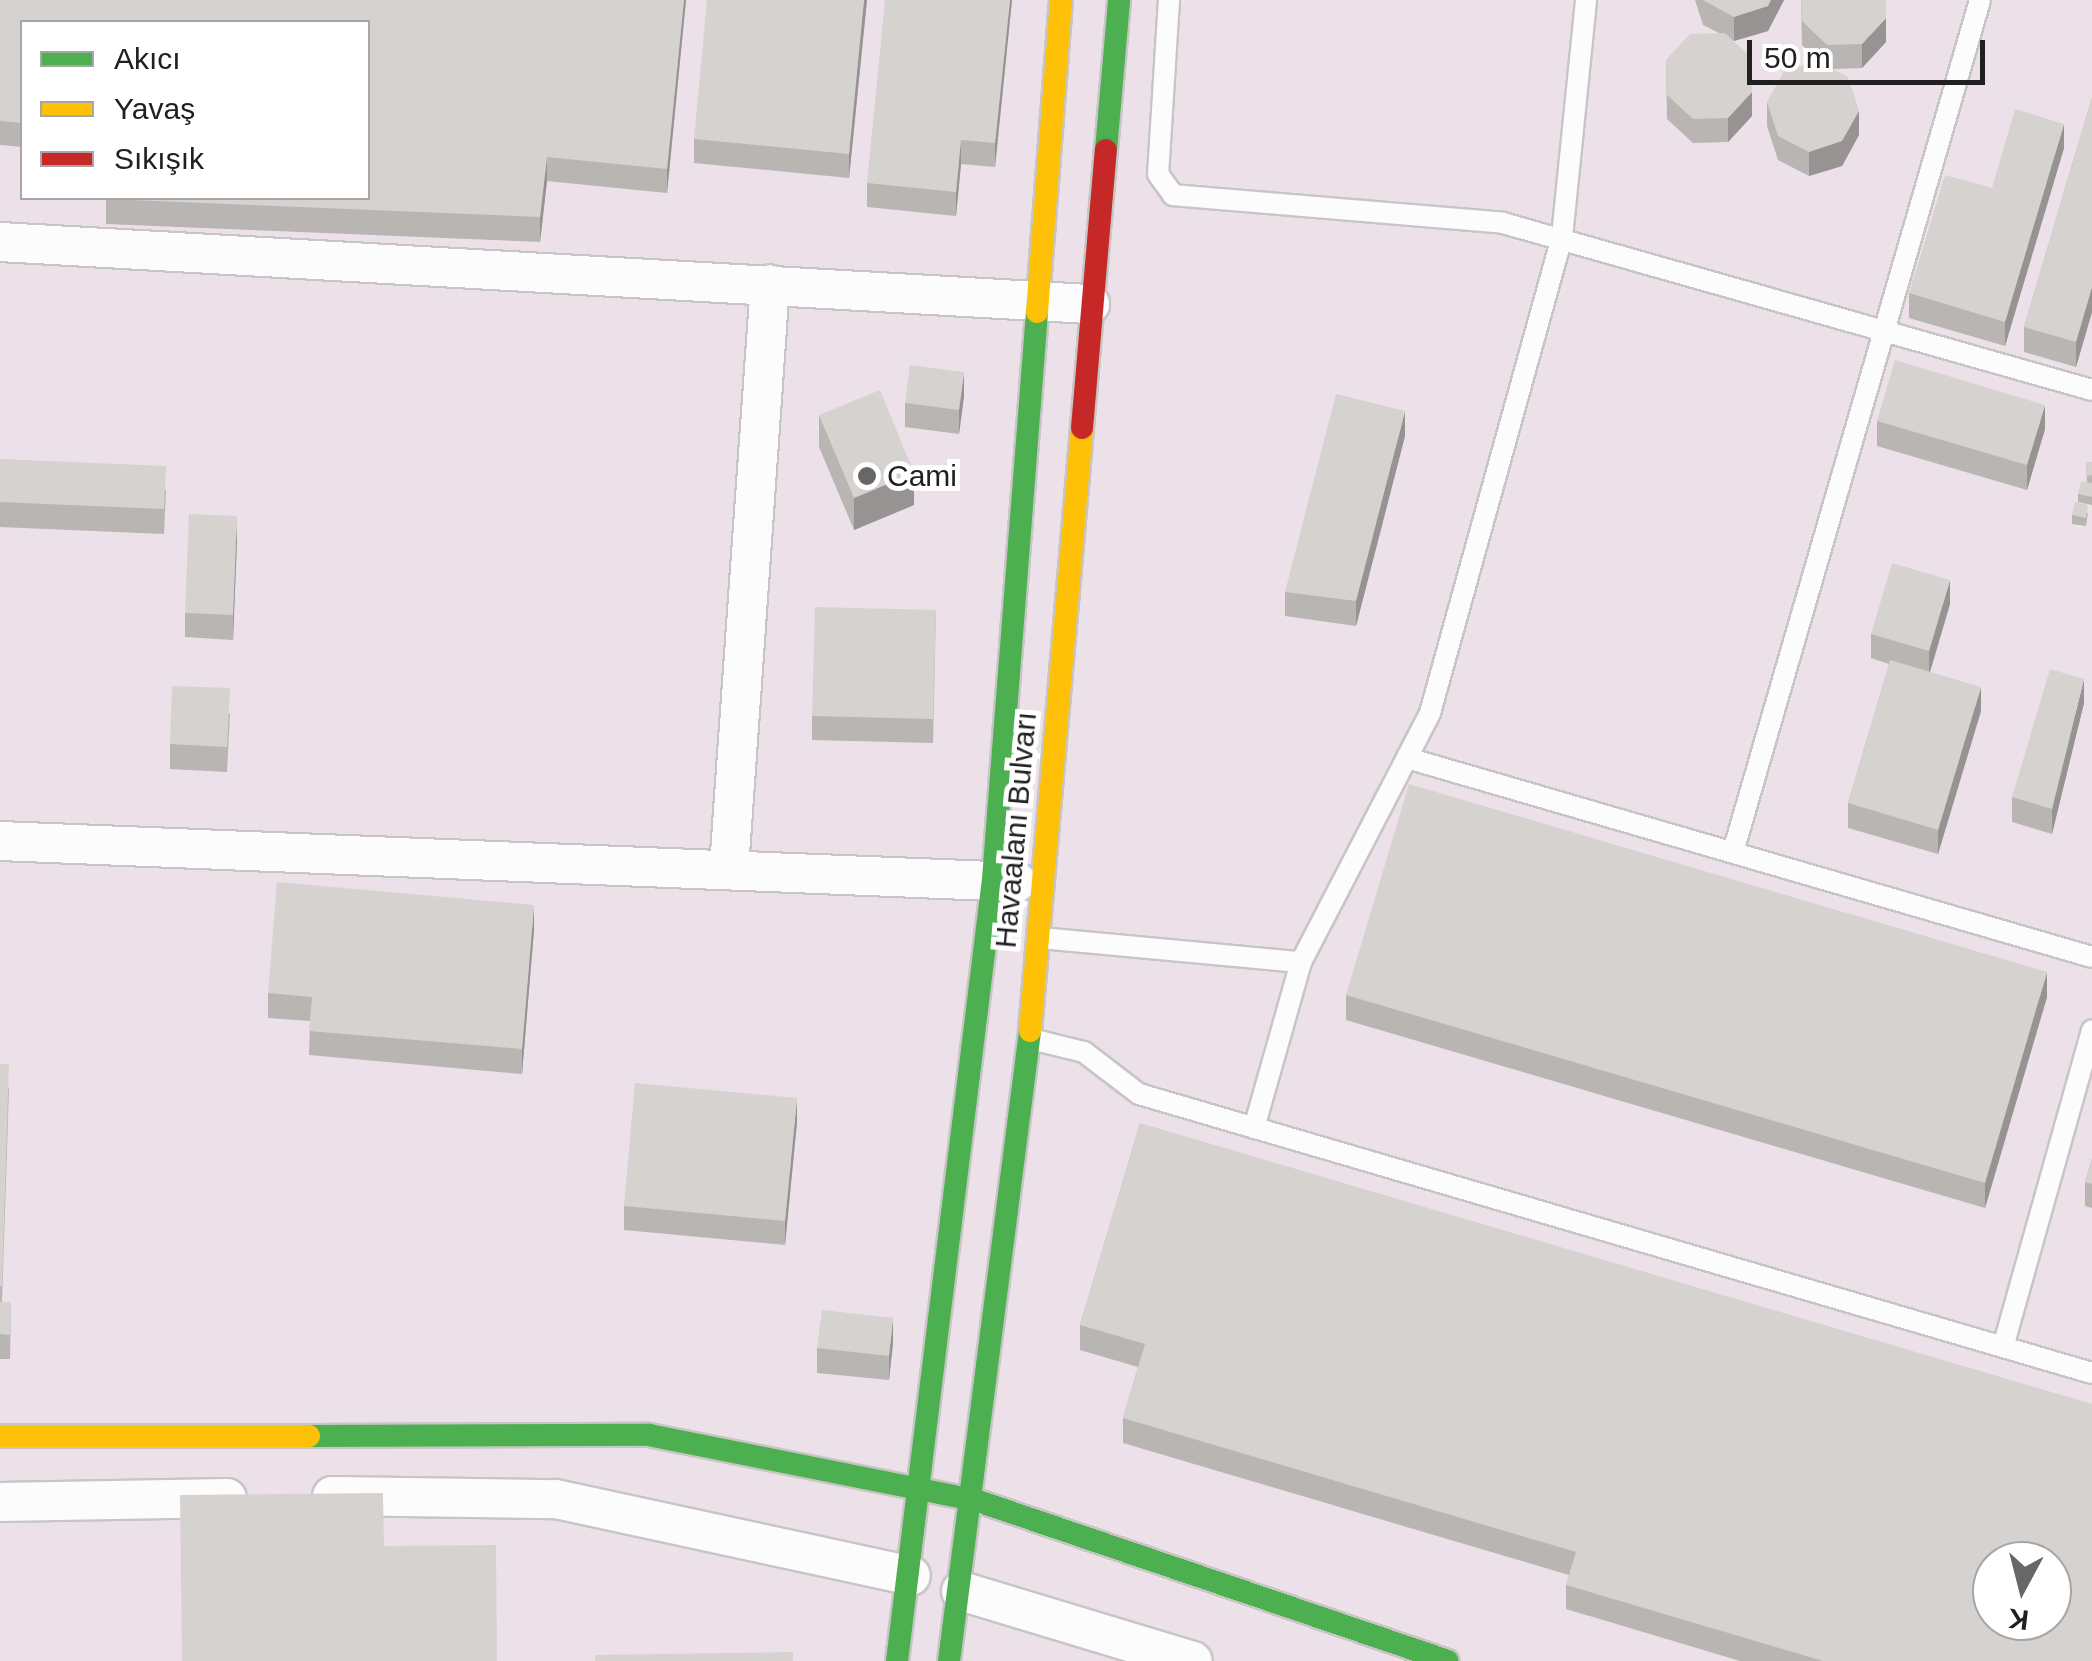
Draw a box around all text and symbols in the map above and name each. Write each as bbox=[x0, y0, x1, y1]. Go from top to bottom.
legend bbox=[20, 20, 370, 200]
scale bar bbox=[1752, 20, 1990, 82]
text: 50 m bbox=[1764, 41, 1831, 74]
text: Akıcı bbox=[114, 42, 181, 75]
text: Yavaş bbox=[114, 92, 195, 125]
text: Sıkışık bbox=[114, 142, 204, 175]
place label: Cami bbox=[887, 458, 957, 494]
marker: Cami bbox=[856, 465, 878, 487]
street label: Havaalanı Bulvarı bbox=[988, 710, 1044, 950]
north arrow bbox=[1972, 1541, 2072, 1641]
text: K bbox=[2007, 1603, 2030, 1636]

